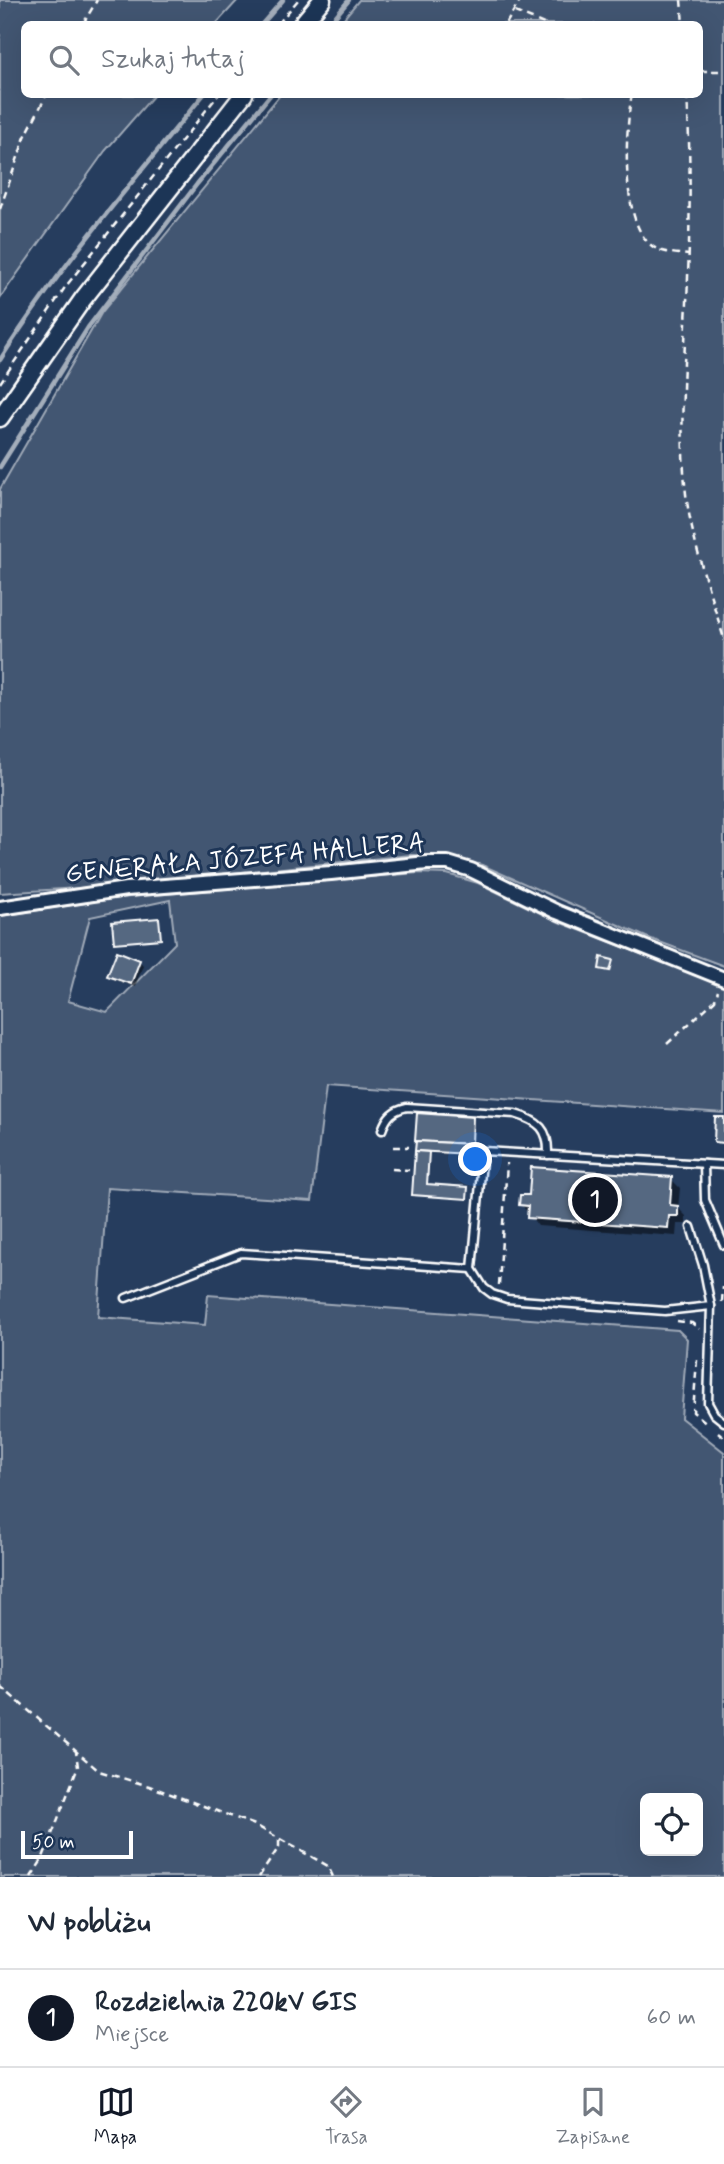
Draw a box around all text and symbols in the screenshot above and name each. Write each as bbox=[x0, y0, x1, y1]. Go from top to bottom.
search box bbox=[21, 21, 703, 98]
icon: search bbox=[45, 41, 83, 79]
text: Szukaj tutaj bbox=[101, 43, 245, 77]
street label: GENERAŁA JÓZEFA HALLERA bbox=[64, 826, 426, 892]
your location bbox=[458, 1142, 492, 1176]
pin: 1 bbox=[572, 1174, 618, 1226]
map controls bbox=[640, 1793, 703, 1856]
button: locate bbox=[640, 1793, 703, 1856]
scale bar bbox=[21, 1828, 133, 1860]
text: 50 m bbox=[32, 1830, 75, 1855]
text: W pobliżu bbox=[28, 1903, 151, 1942]
text: Rozdzielnia 220kV GIS bbox=[95, 1986, 357, 2020]
text: 1 bbox=[46, 2003, 56, 2033]
text: 60 m bbox=[647, 2003, 696, 2033]
text: Miejsce bbox=[95, 2020, 169, 2050]
tab: Mapa bbox=[94, 2083, 137, 2150]
tab: Trasa bbox=[325, 2083, 368, 2150]
tab: Zapisane bbox=[556, 2083, 630, 2150]

